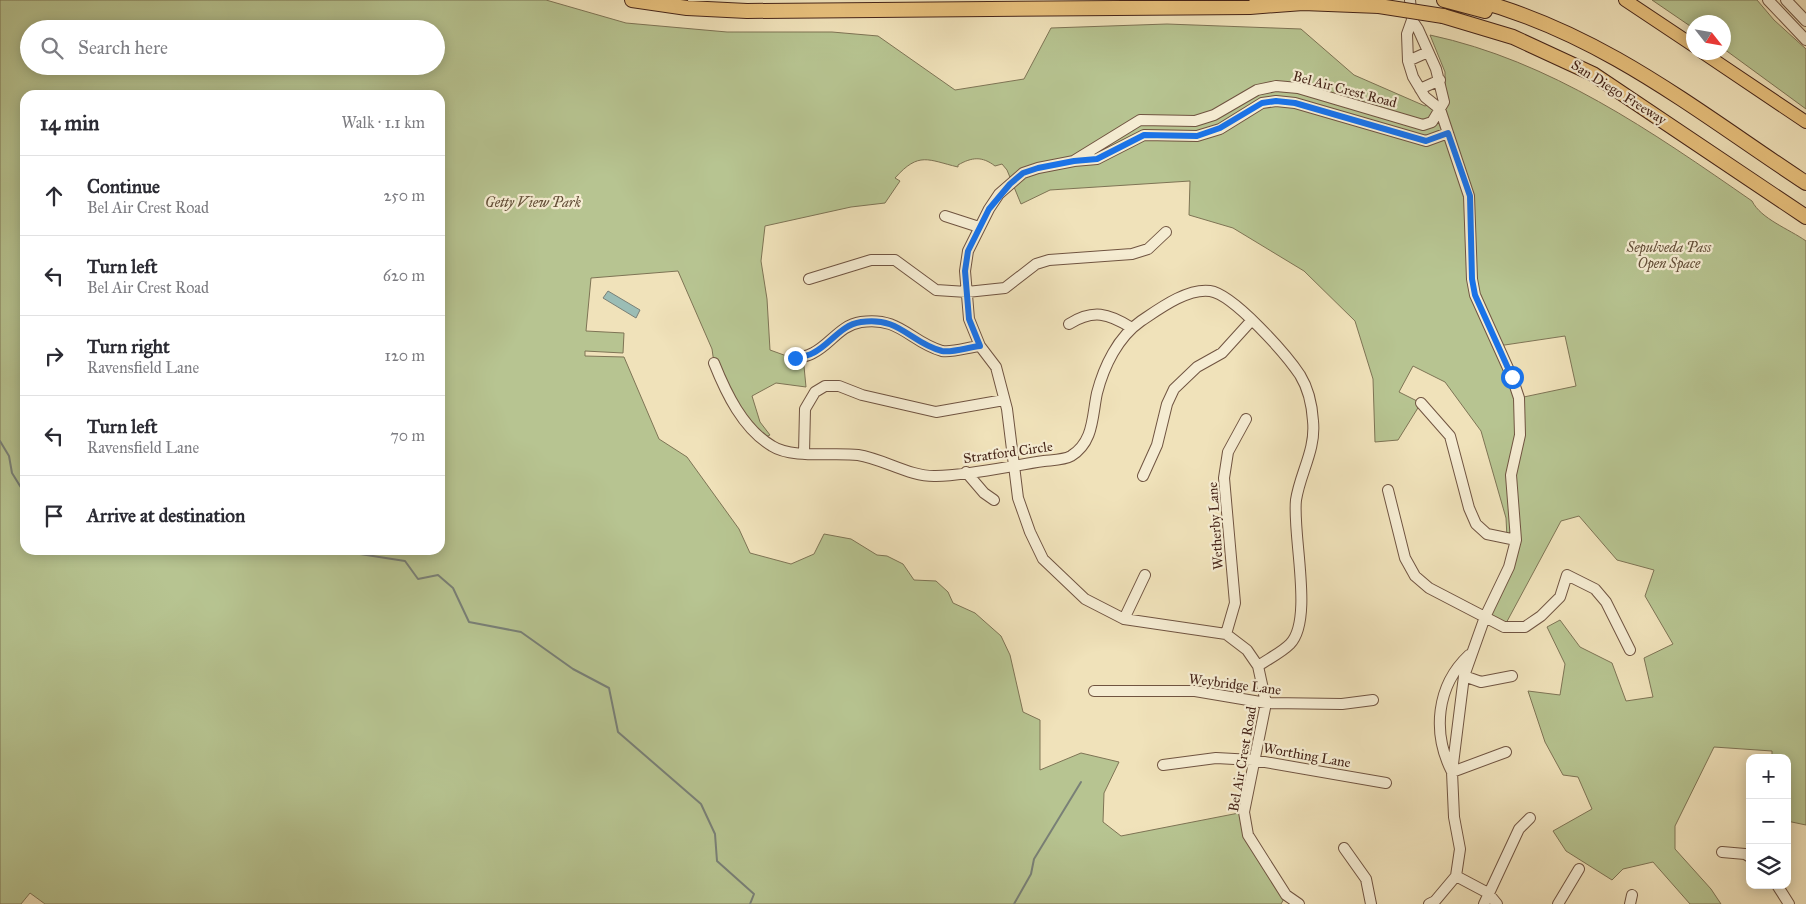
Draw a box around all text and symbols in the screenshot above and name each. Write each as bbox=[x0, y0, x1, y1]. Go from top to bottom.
north arrow bbox=[1686, 15, 1731, 60]
search box bbox=[20, 20, 445, 75]
icon: search bbox=[38, 34, 66, 62]
text: Search here bbox=[78, 36, 168, 59]
street label: San Diego Freeway bbox=[1568, 56, 1670, 129]
street label: Bel Air Crest Road bbox=[1291, 67, 1399, 112]
text: 14 min bbox=[40, 110, 99, 136]
text: Walk · 1.1 km bbox=[341, 113, 425, 132]
text: Continue bbox=[87, 175, 160, 198]
icon: ahead bbox=[40, 182, 68, 210]
text: 250 m bbox=[384, 186, 425, 205]
park label: Getty View Park bbox=[485, 194, 582, 211]
text: Bel Air Crest Road bbox=[87, 198, 209, 217]
park label: Sepulveda Pass Open Space bbox=[1626, 239, 1712, 273]
text: Turn left bbox=[87, 255, 157, 278]
icon: left bbox=[40, 262, 68, 290]
text: 620 m bbox=[383, 266, 425, 285]
text: Bel Air Crest Road bbox=[87, 278, 209, 297]
text: Turn right bbox=[87, 335, 170, 358]
icon: right bbox=[40, 342, 68, 370]
text: 120 m bbox=[385, 346, 425, 365]
route end bbox=[784, 347, 807, 370]
text: Ravensfield Lane bbox=[87, 358, 199, 377]
route start bbox=[1501, 366, 1524, 389]
text: Turn left bbox=[87, 415, 157, 438]
icon: left bbox=[40, 422, 68, 450]
text: 70 m bbox=[390, 426, 425, 445]
text: Ravensfield Lane bbox=[87, 438, 199, 457]
street label: Stratford Circle bbox=[962, 438, 1054, 467]
street label: Wetherby Lane bbox=[1204, 481, 1227, 571]
icon: arrive bbox=[40, 502, 68, 530]
text: Arrive at destination bbox=[87, 504, 245, 527]
street label: Weybridge Lane bbox=[1188, 670, 1282, 699]
street label: Bel Air Crest Road bbox=[1225, 705, 1260, 813]
street label: Worthing Lane bbox=[1262, 739, 1352, 772]
map controls bbox=[1746, 754, 1791, 889]
button: + bbox=[1746, 754, 1791, 799]
button: − bbox=[1746, 799, 1791, 844]
button: layers bbox=[1746, 844, 1791, 889]

